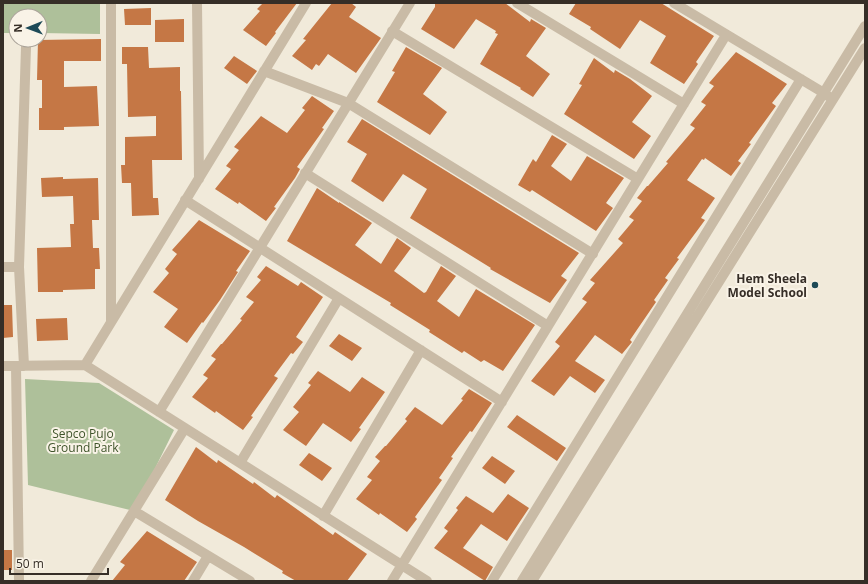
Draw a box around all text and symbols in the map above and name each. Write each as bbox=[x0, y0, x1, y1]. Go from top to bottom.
north arrow bbox=[8, 8, 48, 48]
text: N bbox=[10, 24, 25, 33]
place label: Hem Sheela Model School bbox=[728, 270, 807, 301]
marker: Hem Sheela Model School bbox=[810, 280, 820, 290]
park label: Sepco Pujo Ground Park bbox=[47, 425, 119, 456]
scale bar bbox=[10, 550, 108, 576]
text: 50 m bbox=[16, 555, 44, 572]

